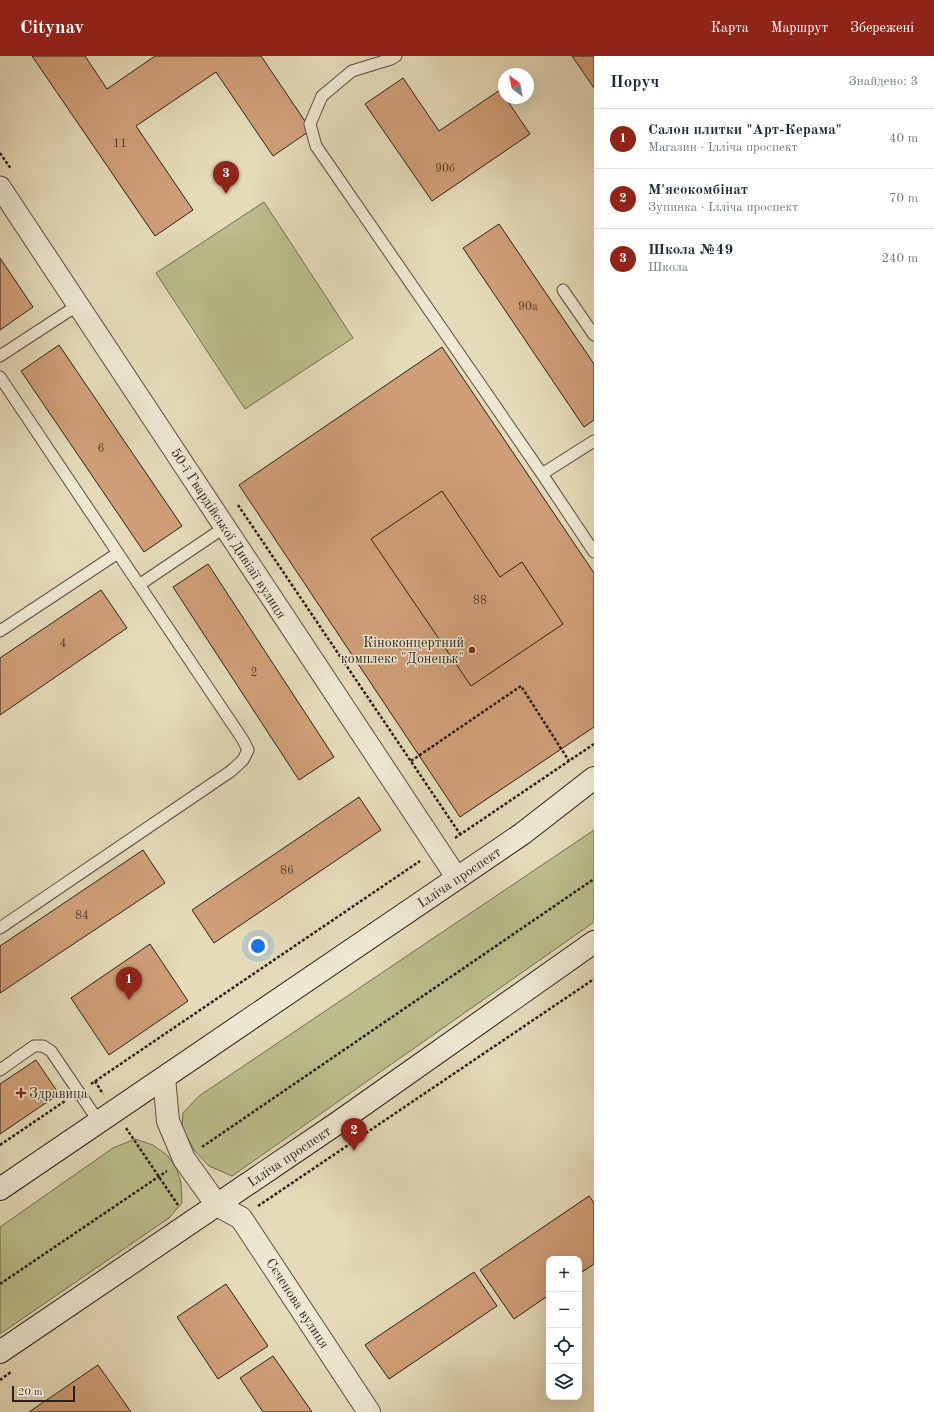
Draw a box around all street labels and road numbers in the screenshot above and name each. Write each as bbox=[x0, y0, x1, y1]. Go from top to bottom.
street label: 50-ї Гвардійської Дивізії вулиця bbox=[168, 446, 288, 621]
street label: Ілліча проспект bbox=[415, 845, 504, 911]
street label: Ілліча проспект bbox=[245, 1124, 334, 1190]
street label: Сєченова вулиця bbox=[263, 1256, 331, 1351]

